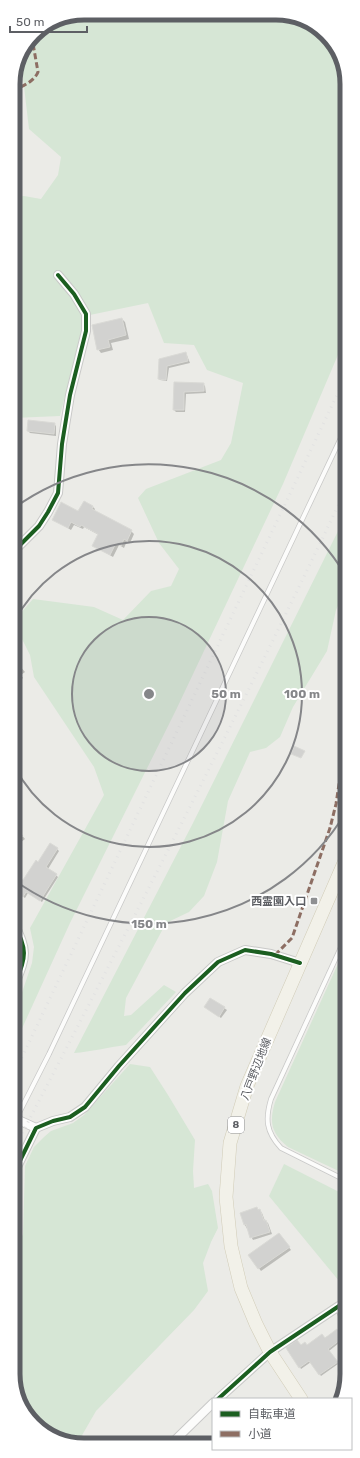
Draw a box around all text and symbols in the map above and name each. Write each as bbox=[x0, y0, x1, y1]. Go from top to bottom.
scale bar bbox=[10, 8, 87, 34]
text: 50 m bbox=[16, 15, 44, 29]
centre of rings bbox=[142, 687, 156, 701]
text: 50 m bbox=[211, 687, 241, 701]
text: 100 m bbox=[284, 687, 320, 701]
place label: 西霊園入口 bbox=[251, 895, 306, 908]
marker: 西霊園入口 bbox=[309, 896, 319, 906]
text: 150 m bbox=[131, 917, 167, 931]
street label: 八戸野辺地線 bbox=[238, 1036, 274, 1102]
road number: 8 bbox=[228, 1117, 244, 1133]
legend bbox=[212, 1398, 352, 1450]
text: 自転車道 bbox=[248, 1407, 296, 1421]
text: 小道 bbox=[248, 1427, 272, 1441]

